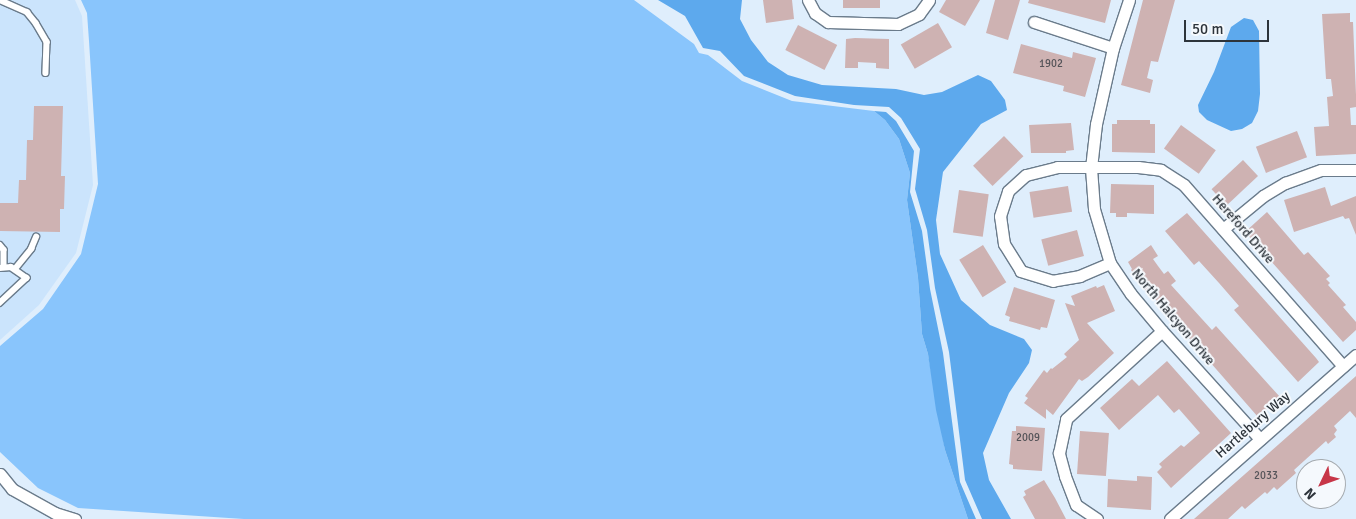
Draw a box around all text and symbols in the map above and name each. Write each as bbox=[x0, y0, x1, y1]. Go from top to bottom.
scale bar bbox=[1186, 10, 1271, 42]
text: 50 m bbox=[1192, 20, 1223, 38]
house number: 1902 bbox=[1039, 57, 1063, 71]
street label: Hereford Drive bbox=[1208, 191, 1278, 267]
street label: North Halcyon Drive bbox=[1128, 265, 1218, 369]
street label: Hartlebury Way bbox=[1212, 388, 1294, 462]
house number: 2009 bbox=[1016, 431, 1040, 445]
north arrow bbox=[1296, 459, 1346, 509]
house number: 2033 bbox=[1254, 469, 1278, 483]
text: N bbox=[1301, 484, 1320, 503]

